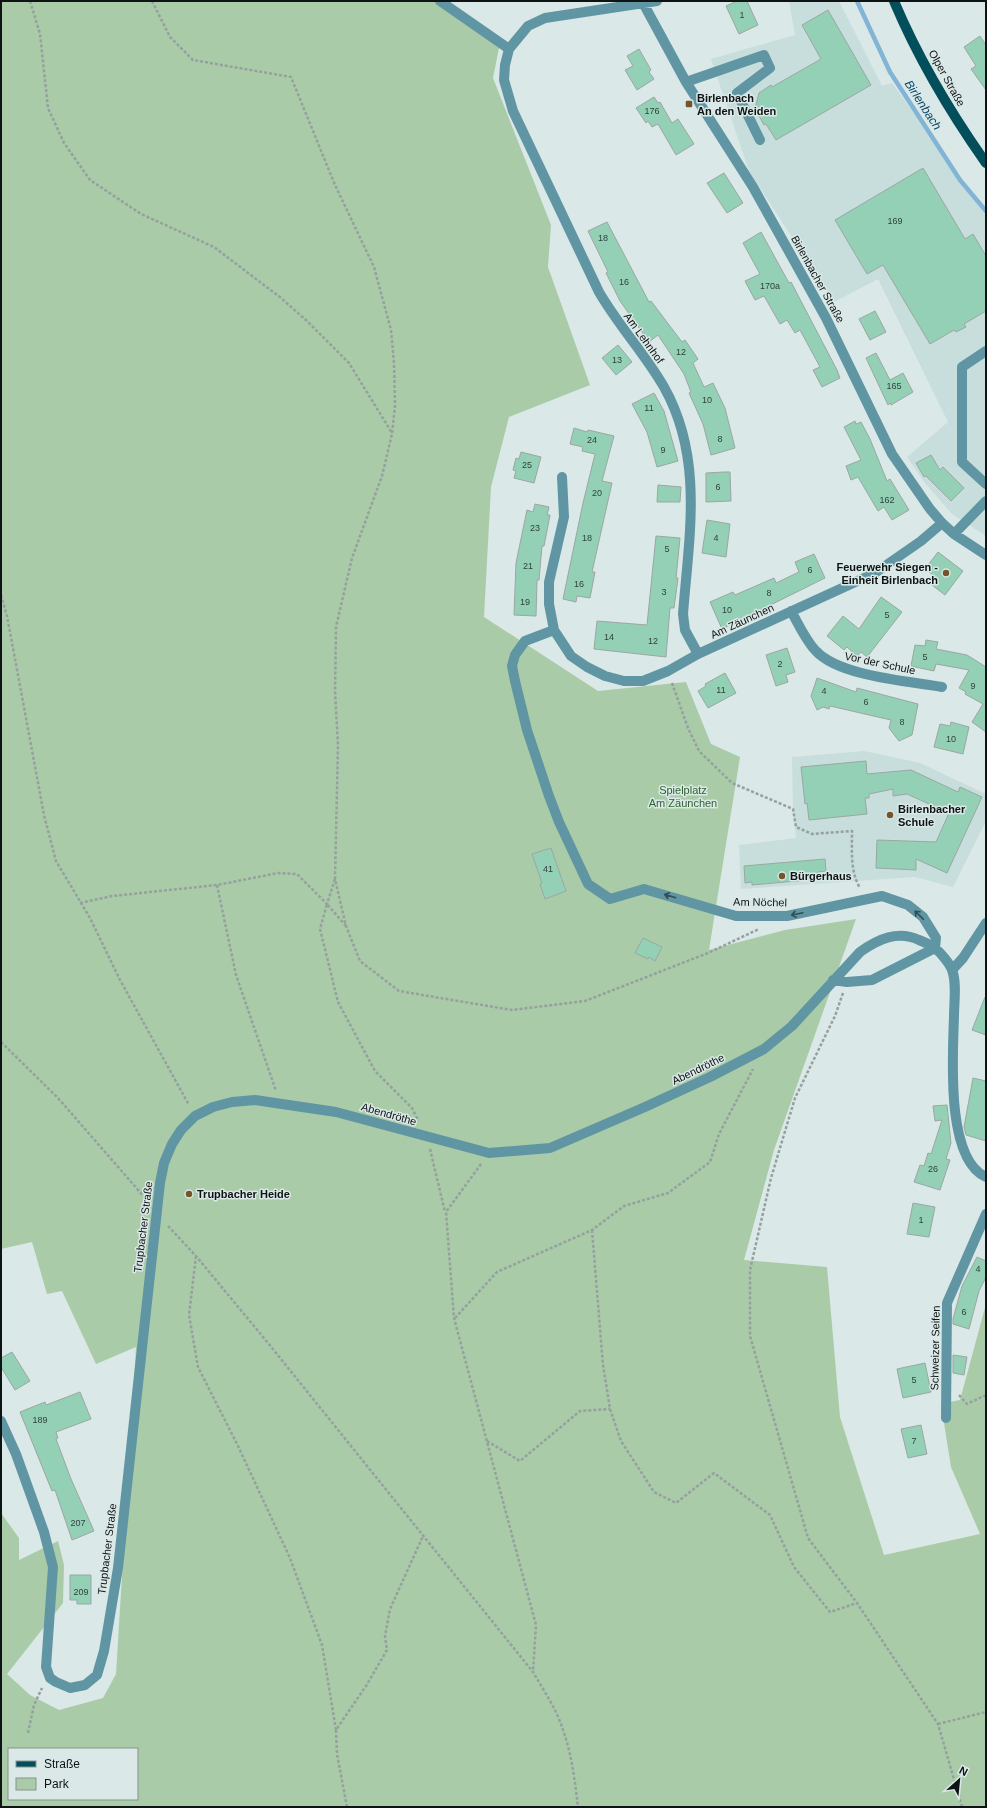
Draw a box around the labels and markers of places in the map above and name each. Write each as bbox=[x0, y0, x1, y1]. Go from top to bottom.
place label: Birlenbach An den Weiden bbox=[697, 92, 777, 117]
marker: Birlenbach An den Weiden bbox=[684, 99, 694, 109]
place label: Feuerwehr Siegen - Einheit Birlenbach bbox=[837, 561, 938, 586]
marker: Feuerwehr Siegen - Einheit Birlenbach bbox=[941, 568, 951, 578]
place label: Birlenbacher Schule bbox=[898, 803, 966, 828]
marker: Birlenbacher Schule bbox=[885, 810, 895, 820]
place label: Bürgerhaus bbox=[790, 870, 852, 882]
marker: Bürgerhaus bbox=[777, 871, 787, 881]
place label: Trupbacher Heide bbox=[197, 1188, 290, 1200]
marker: Trupbacher Heide bbox=[184, 1189, 194, 1199]

